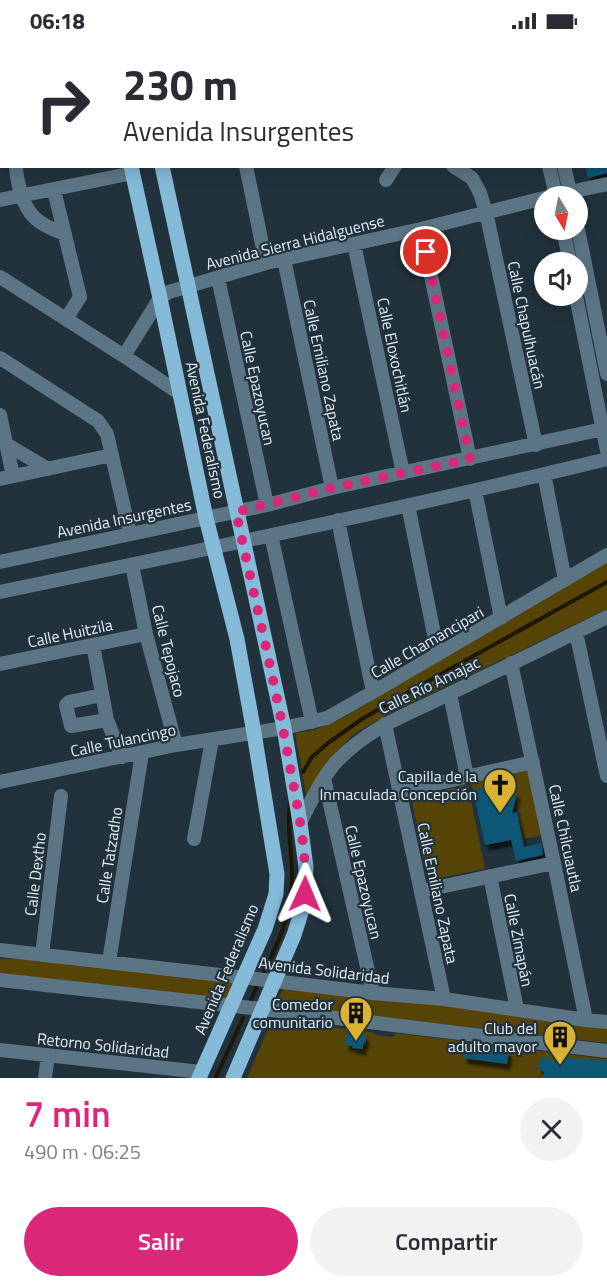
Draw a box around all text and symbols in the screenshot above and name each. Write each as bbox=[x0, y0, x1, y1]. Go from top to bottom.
text: 06:18 bbox=[30, 4, 85, 38]
text: 230 m bbox=[123, 52, 238, 116]
icon: right bbox=[24, 66, 102, 144]
text: Avenida Insurgentes bbox=[123, 110, 354, 151]
north arrow bbox=[534, 186, 588, 240]
map controls bbox=[534, 186, 588, 306]
street label: Avenida Sierra Hidalguense bbox=[203, 208, 387, 276]
pin bbox=[400, 226, 451, 277]
icon: arrive bbox=[409, 235, 442, 268]
button: sound bbox=[534, 252, 588, 306]
street label: Calle Chapulhuacán bbox=[502, 259, 552, 391]
street label: Calle Eloxochitlán bbox=[371, 295, 419, 415]
street label: Calle Emiliano Zapata bbox=[297, 297, 351, 443]
street label: Calle Epazoyucan bbox=[234, 329, 282, 447]
street label: Avenida Federalismo bbox=[180, 359, 232, 501]
street label: Avenida Insurgentes bbox=[55, 492, 193, 544]
street label: Calle Chamancipari bbox=[366, 600, 488, 684]
street label: Calle Tepojaco bbox=[146, 602, 192, 700]
street label: Calle Huitzila bbox=[25, 612, 115, 654]
street label: Calle Río Amajac bbox=[374, 650, 484, 720]
street label: Calle Tulancingo bbox=[68, 717, 178, 763]
place label: Capilla de la Inmaculada Concepción bbox=[319, 764, 477, 806]
church icon: Capilla de la Inmaculada Concepción bbox=[482, 767, 518, 814]
street label: Calle Chilcuautla bbox=[543, 782, 589, 894]
street label: Calle Tatzadho bbox=[90, 805, 128, 905]
street label: Calle Emiliano Zapata bbox=[411, 820, 465, 966]
street label: Calle Epazoyucan bbox=[339, 823, 389, 941]
street label: Calle Dextho bbox=[18, 831, 52, 917]
position arrow bbox=[273, 862, 337, 926]
street label: Calle Zimapán bbox=[498, 891, 540, 989]
street label: Avenida Federalismo bbox=[188, 900, 264, 1038]
street label: Avenida Solidaridad bbox=[257, 950, 391, 990]
place label: Comedor comunitario bbox=[253, 992, 333, 1034]
building icon: Comedor comunitario bbox=[338, 995, 374, 1042]
place label: Club del adulto mayor bbox=[448, 1016, 537, 1058]
building icon: Club del adulto mayor bbox=[542, 1019, 578, 1066]
street label: Retorno Solidaridad bbox=[36, 1026, 170, 1064]
text: 7 min bbox=[24, 1086, 111, 1141]
button: close bbox=[520, 1098, 583, 1161]
text: 490 m · 06:25 bbox=[24, 1136, 141, 1167]
button: Salir bbox=[24, 1207, 298, 1276]
button: Compartir bbox=[310, 1207, 583, 1276]

